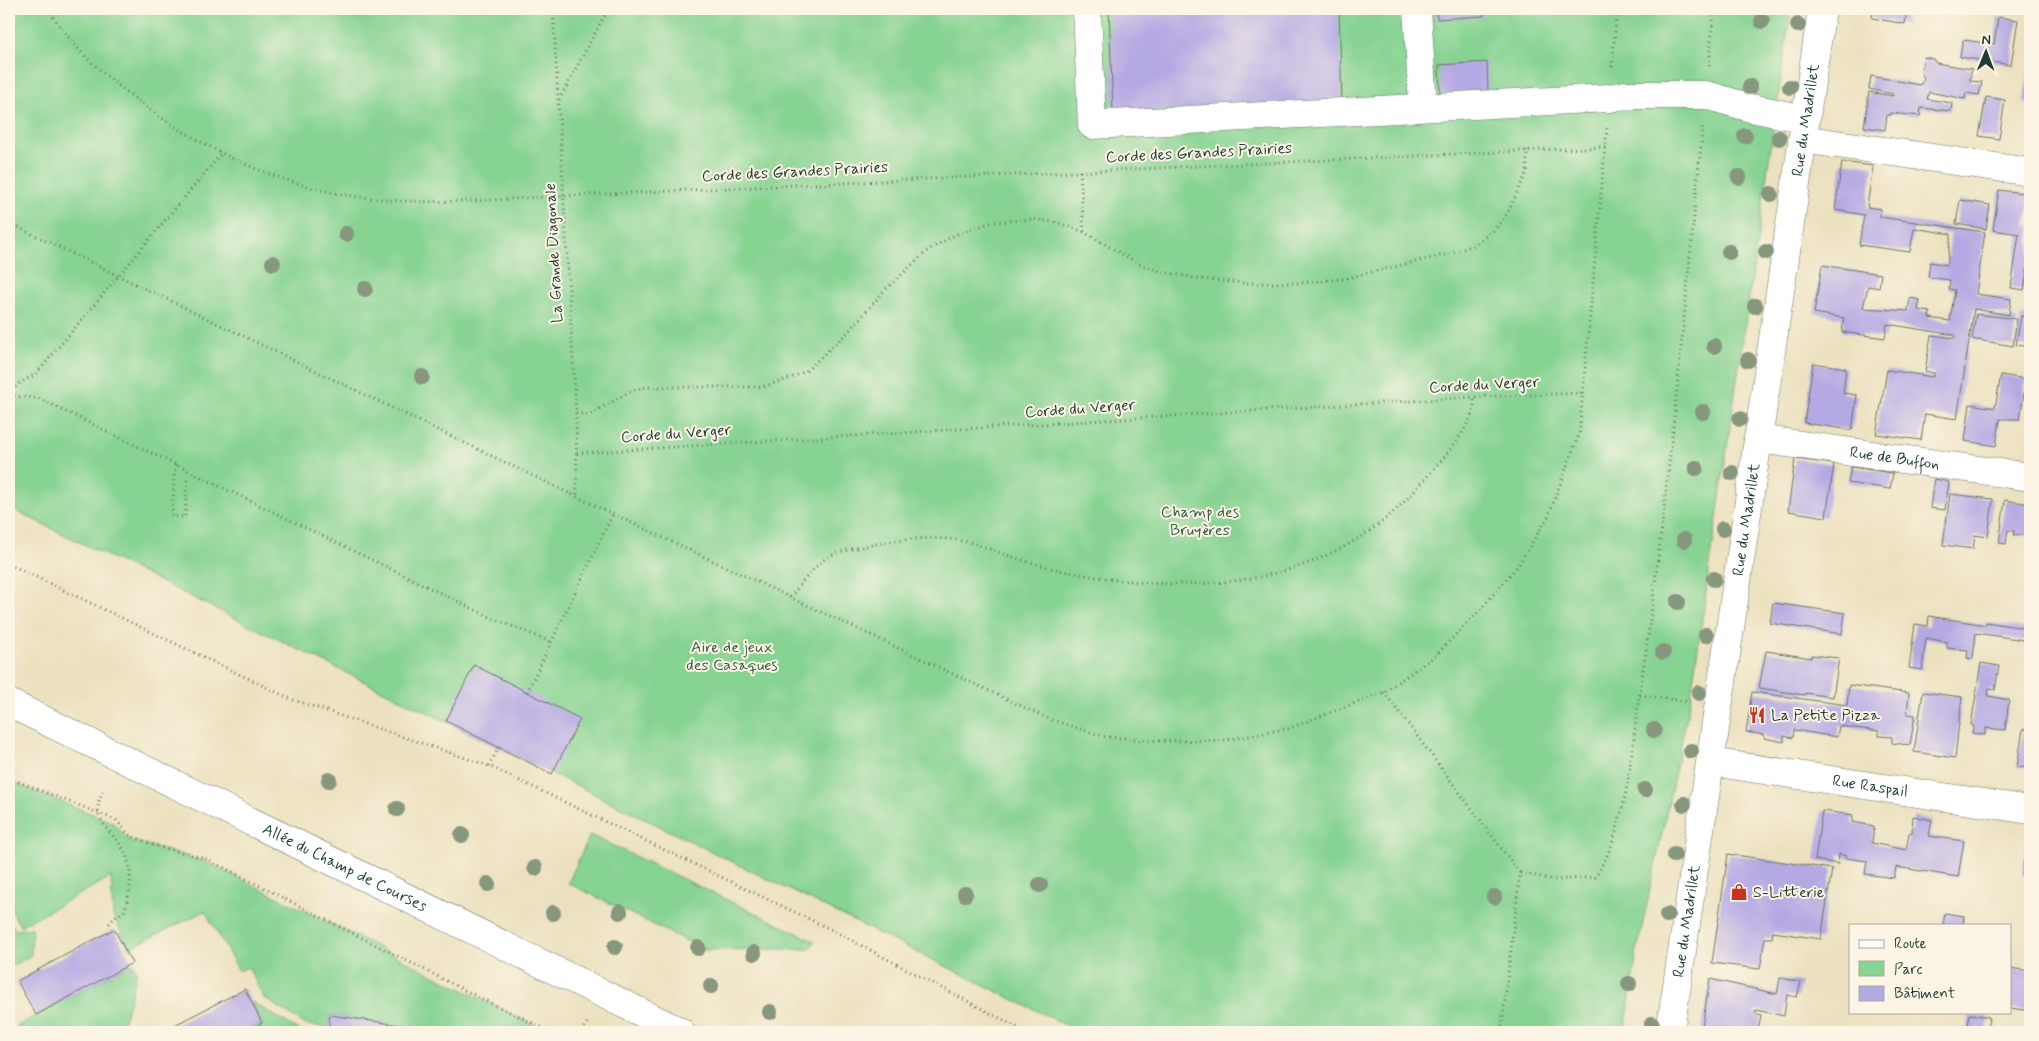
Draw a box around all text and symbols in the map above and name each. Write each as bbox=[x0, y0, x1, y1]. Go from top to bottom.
north arrow bbox=[1962, 28, 2012, 78]
text: N bbox=[1981, 31, 1991, 49]
street label: Rue du Madrillet bbox=[1787, 62, 1824, 178]
street label: Corde des Grandes Prairies bbox=[1105, 138, 1293, 168]
street label: Corde des Grandes Prairies bbox=[701, 157, 889, 187]
street label: La Grande Diagonale bbox=[540, 183, 568, 323]
street label: Corde du Verger bbox=[1428, 372, 1540, 398]
street label: Corde du Verger bbox=[1024, 395, 1136, 423]
street label: Corde du Verger bbox=[620, 420, 732, 448]
street label: Rue de Buffon bbox=[1848, 441, 1941, 476]
street label: Rue du Madrillet bbox=[1727, 461, 1765, 577]
park label: Champ des Bruyères bbox=[1161, 502, 1239, 541]
park label: Aire de jeux des Casaques bbox=[686, 637, 778, 676]
restaurant icon: La Petite Pizza bbox=[1747, 705, 1767, 725]
place label: La Petite Pizza bbox=[1771, 705, 1880, 726]
street label: Rue Raspail bbox=[1831, 770, 1910, 802]
street label: Allée du Champ de Courses bbox=[259, 818, 431, 917]
street label: Rue du Madrillet bbox=[1668, 863, 1705, 979]
shop icon: S-Litterie bbox=[1729, 882, 1749, 902]
place label: S-Litterie bbox=[1753, 882, 1825, 903]
legend bbox=[1849, 924, 2012, 1014]
text: Route bbox=[1894, 934, 1927, 954]
text: Parc bbox=[1894, 960, 1922, 980]
text: Bâtiment bbox=[1894, 984, 1955, 1004]

